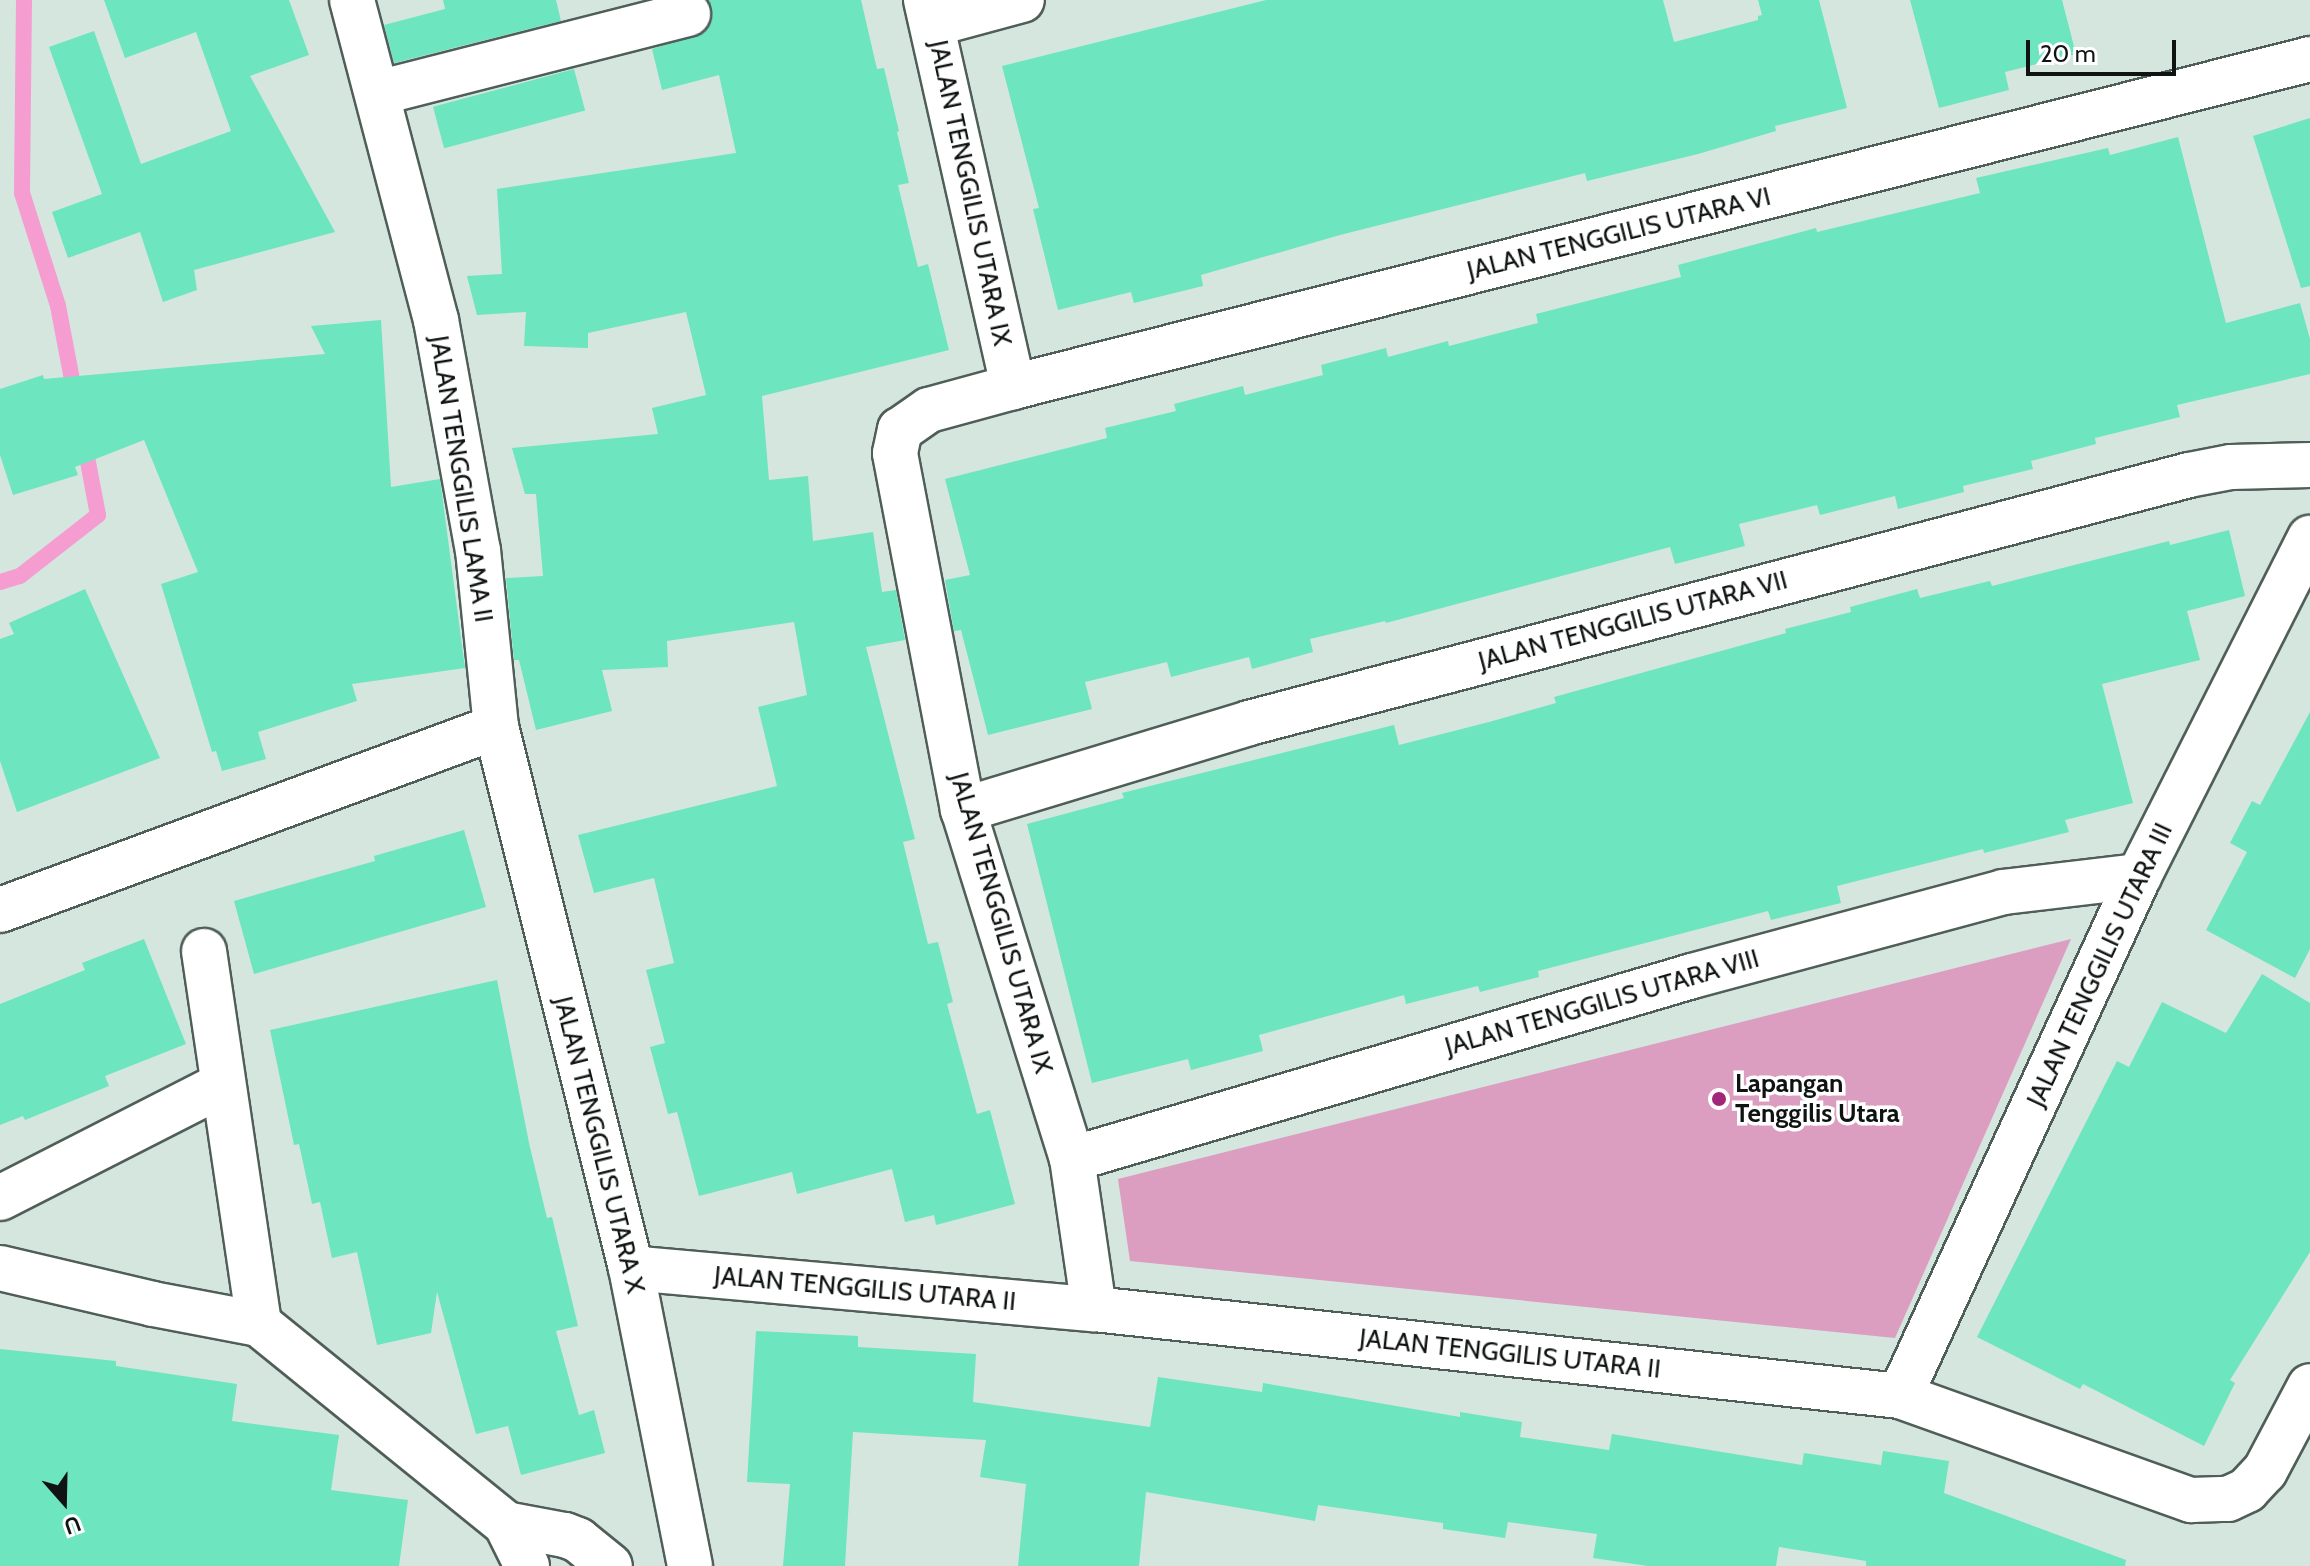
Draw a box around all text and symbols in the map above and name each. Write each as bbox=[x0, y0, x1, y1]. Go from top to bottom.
scale bar bbox=[2030, 24, 2180, 74]
street label: JALAN TENGGILIS UTARA IX bbox=[922, 37, 1018, 349]
text: 20 m bbox=[2040, 39, 2096, 68]
street label: JALAN TENGGILIS UTARA VI bbox=[1464, 181, 1774, 287]
street label: JALAN TENGGILIS LAMA II bbox=[423, 333, 499, 625]
street label: JALAN TENGGILIS UTARA VII bbox=[1475, 565, 1791, 677]
street label: JALAN TENGGILIS UTARA IX bbox=[943, 769, 1059, 1077]
street label: JALAN TENGGILIS UTARA III bbox=[2020, 818, 2180, 1112]
street label: JALAN TENGGILIS UTARA VIII bbox=[1441, 943, 1763, 1063]
street label: JALAN TENGGILIS UTARA X bbox=[547, 993, 651, 1297]
place label: Lapangan Tenggilis Utara bbox=[1735, 1068, 1900, 1130]
marker: Lapangan Tenggilis Utara bbox=[1710, 1090, 1728, 1108]
street label: JALAN TENGGILIS UTARA II bbox=[713, 1260, 1017, 1318]
street label: JALAN TENGGILIS UTARA II bbox=[1358, 1323, 1662, 1385]
north arrow bbox=[24, 1462, 104, 1542]
text: U bbox=[60, 1510, 84, 1540]

